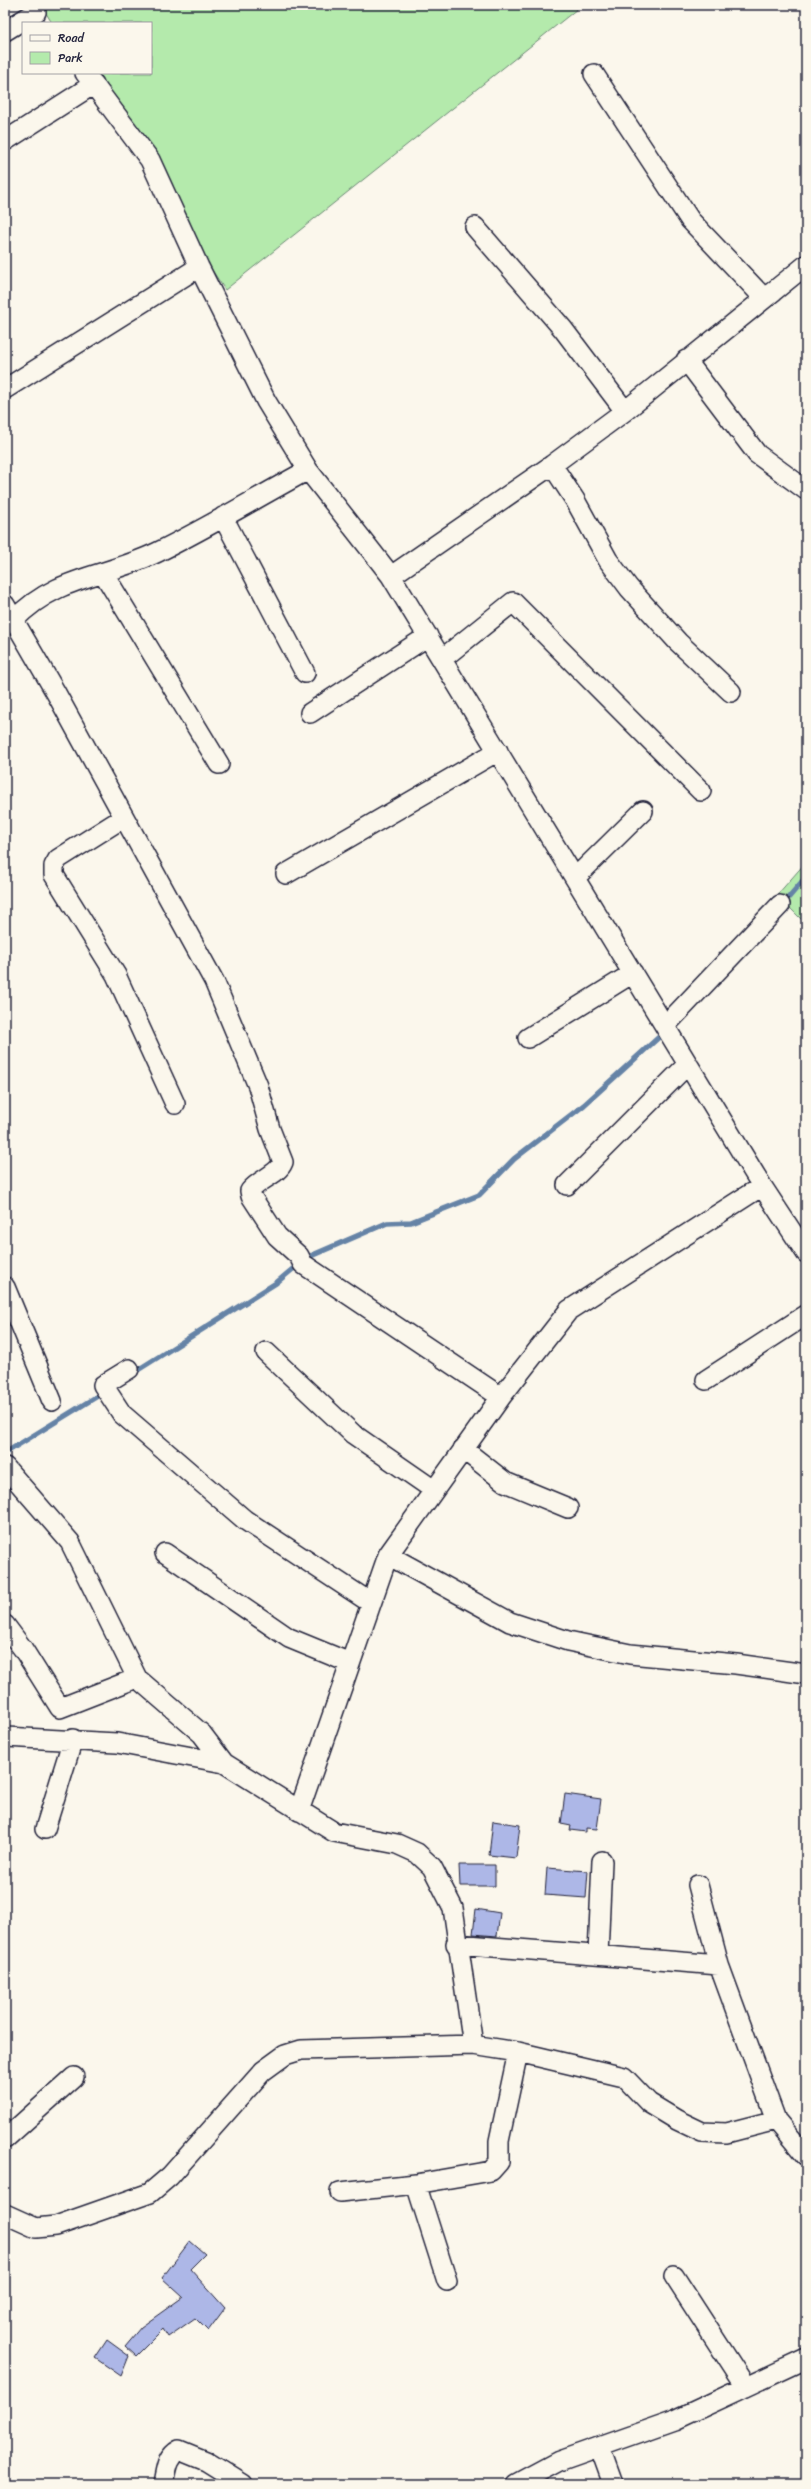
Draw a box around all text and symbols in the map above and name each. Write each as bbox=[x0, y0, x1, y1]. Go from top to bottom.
legend bbox=[22, 22, 152, 74]
text: Road bbox=[58, 27, 85, 49]
text: Park bbox=[58, 47, 83, 69]

